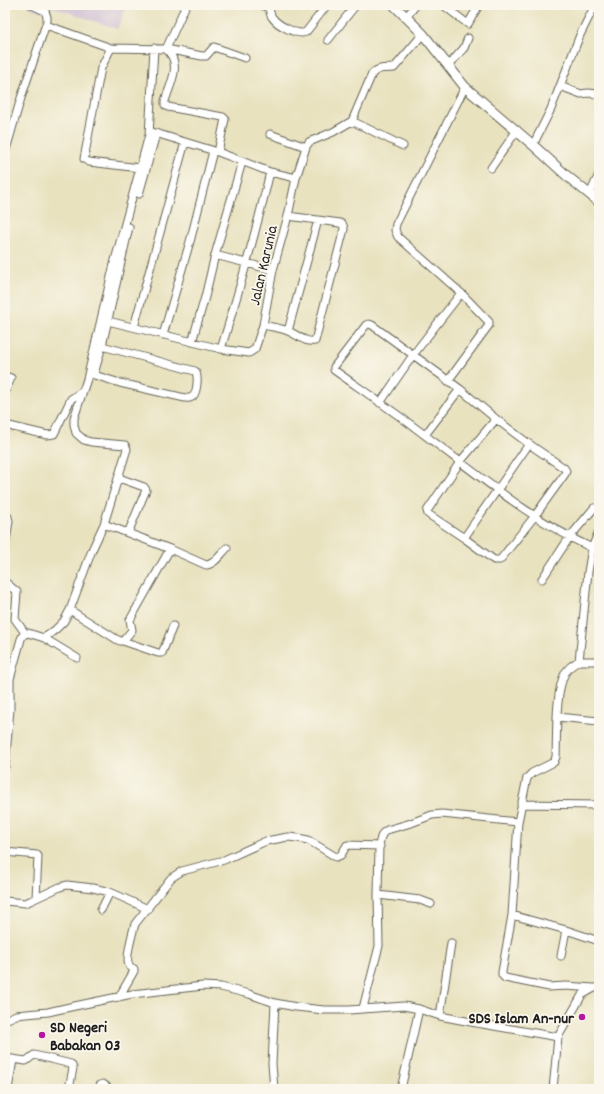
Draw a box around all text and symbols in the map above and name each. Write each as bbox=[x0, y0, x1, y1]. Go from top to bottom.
street label: Jalan Karunia bbox=[244, 223, 285, 308]
place label: SDS Islam An-nur bbox=[468, 1008, 575, 1031]
marker: SDS Islam An-nur bbox=[577, 1012, 587, 1022]
place label: SD Negeri Babakan 03 bbox=[50, 1017, 120, 1058]
marker: SD Negeri Babakan 03 bbox=[37, 1030, 47, 1040]

